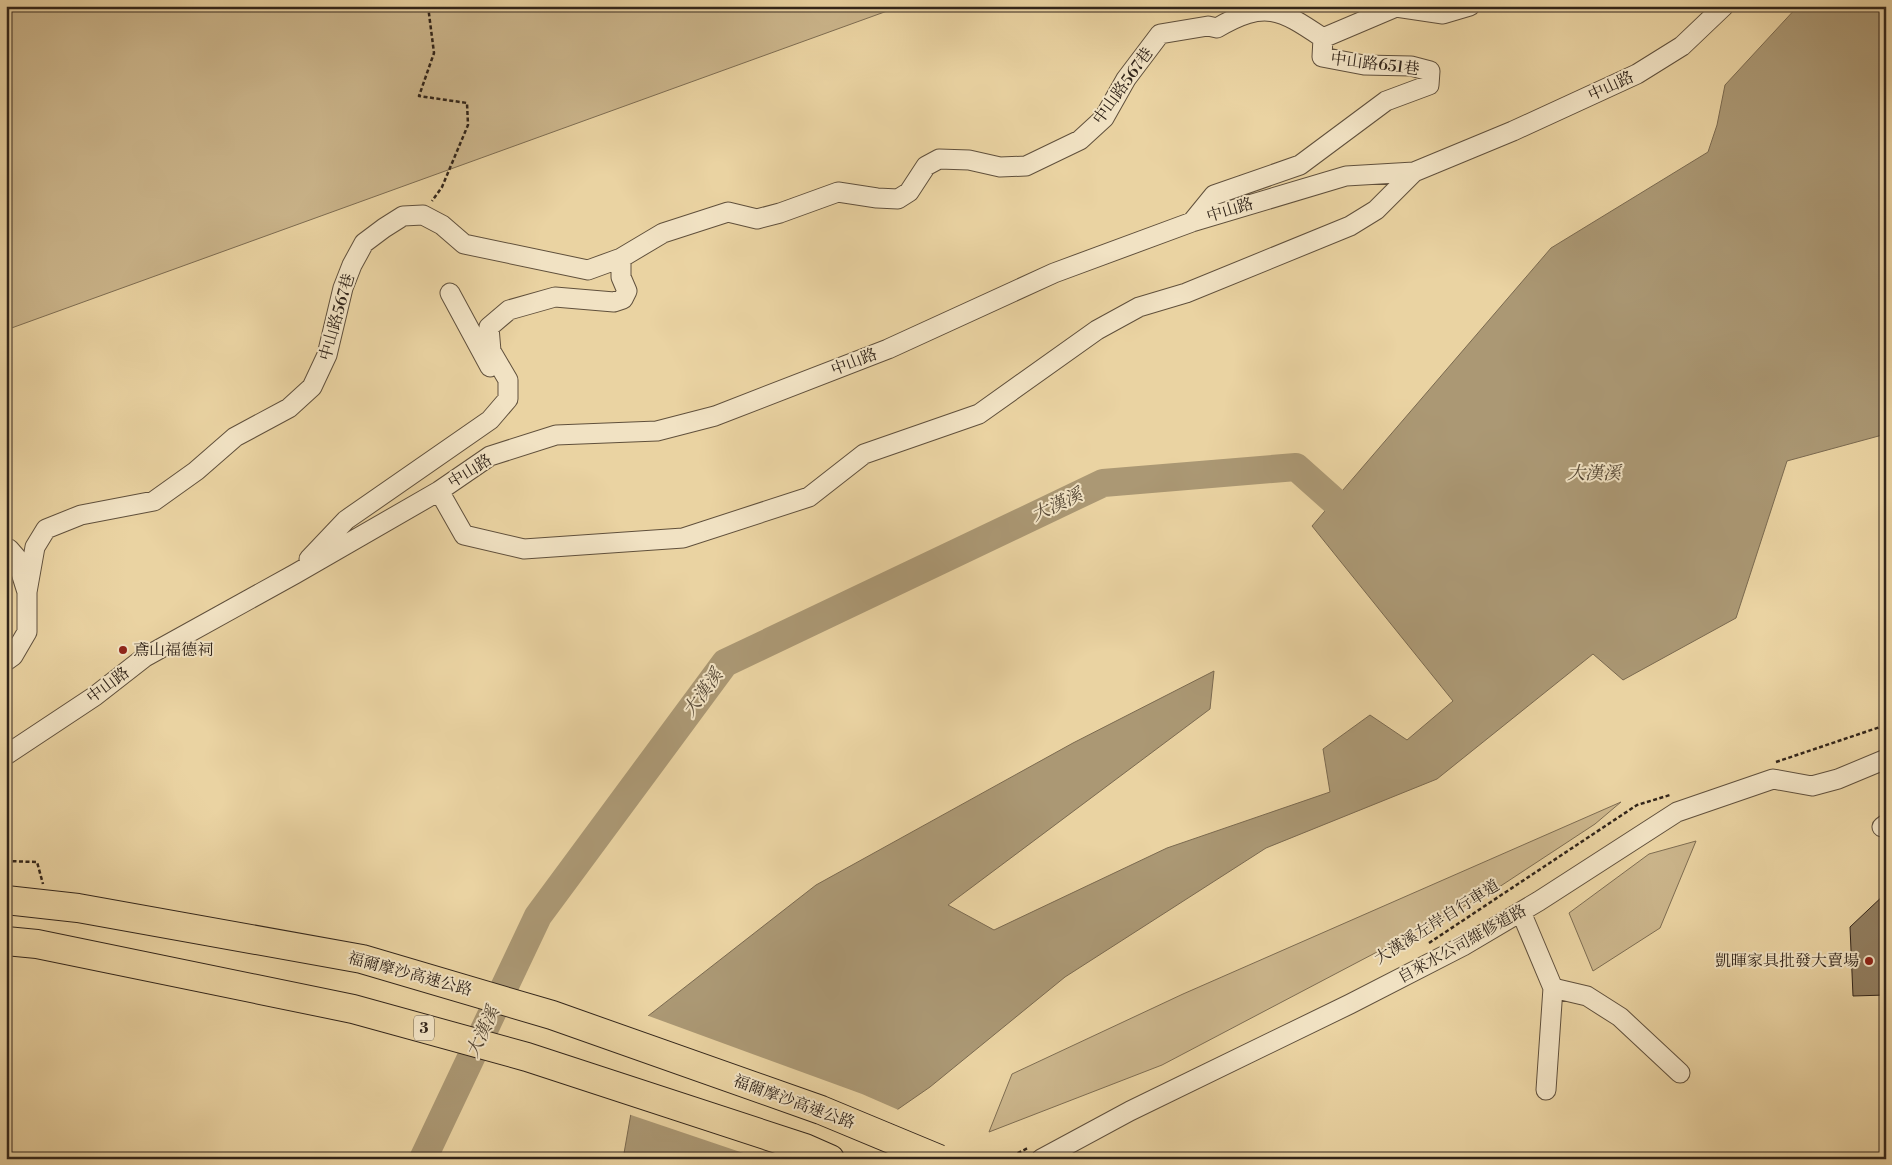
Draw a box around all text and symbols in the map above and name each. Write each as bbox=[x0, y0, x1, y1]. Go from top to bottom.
street label: 中山路567巷 bbox=[1089, 44, 1157, 128]
street label: 中山路651巷 bbox=[1329, 49, 1421, 79]
street label: 中山路 bbox=[1585, 67, 1637, 105]
street label: 中山路 bbox=[1204, 193, 1256, 227]
street label: 中山路567巷 bbox=[315, 271, 359, 363]
street label: 中山路 bbox=[828, 344, 880, 380]
street label: 中山路 bbox=[444, 450, 496, 492]
water label: 大漢溪 bbox=[1567, 462, 1623, 485]
water label: 大漢溪 bbox=[1028, 482, 1088, 527]
place label: 鳶山福德祠 bbox=[133, 640, 213, 660]
marker: 鳶山福德祠 bbox=[117, 644, 129, 656]
street label: 中山路 bbox=[83, 663, 133, 707]
water label: 大漢溪 bbox=[678, 663, 729, 722]
street label: 大漢溪左岸自行車道 bbox=[1371, 875, 1503, 969]
street label: 自來水公司維修道路 bbox=[1394, 900, 1530, 988]
street label: 福爾摩沙高速公路 bbox=[346, 948, 474, 1000]
place label: 凱暉家具批發大賣場 bbox=[1715, 951, 1859, 971]
marker: 凱暉家具批發大賣場 bbox=[1863, 955, 1875, 967]
water label: 大漢溪 bbox=[461, 1001, 506, 1061]
road number: 3 bbox=[414, 1016, 434, 1040]
street label: 福爾摩沙高速公路 bbox=[730, 1071, 858, 1133]

